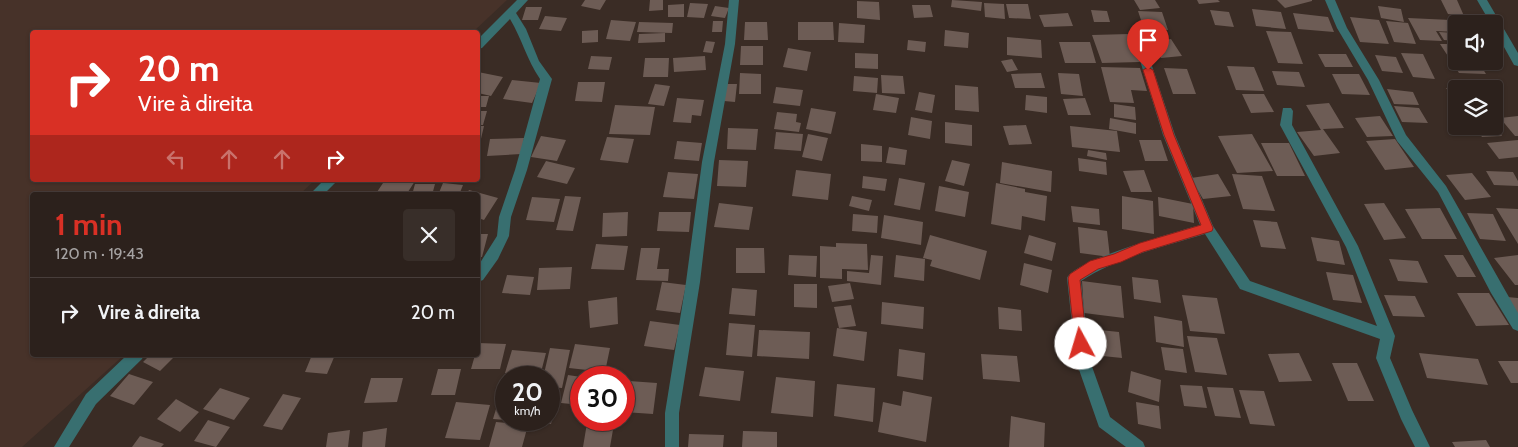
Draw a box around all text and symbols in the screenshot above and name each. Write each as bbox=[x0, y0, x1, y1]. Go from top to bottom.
map controls bbox=[1448, 15, 1503, 135]
button: sound bbox=[1448, 15, 1503, 70]
pin bbox=[1127, 19, 1169, 70]
icon: arrive bbox=[1134, 26, 1162, 54]
text: 20 m bbox=[138, 47, 220, 90]
icon: right bbox=[55, 50, 120, 115]
button: layers bbox=[1448, 80, 1503, 135]
text: Vire à direita bbox=[138, 90, 253, 117]
icon: left bbox=[162, 145, 190, 173]
icon: ahead bbox=[215, 145, 243, 173]
icon: ahead bbox=[268, 145, 296, 173]
icon: right bbox=[321, 145, 349, 173]
text: 1 min bbox=[55, 206, 123, 243]
button: close bbox=[403, 209, 455, 261]
text: 120 m · 19:43 bbox=[55, 244, 144, 263]
icon: right bbox=[55, 299, 83, 327]
text: Vire à direita bbox=[98, 301, 200, 324]
text: 20 m bbox=[411, 301, 455, 324]
position arrow bbox=[1054, 317, 1106, 369]
speed limit sign: 30 bbox=[570, 366, 635, 431]
text: 20 bbox=[512, 377, 543, 407]
text: km/h bbox=[514, 403, 541, 418]

